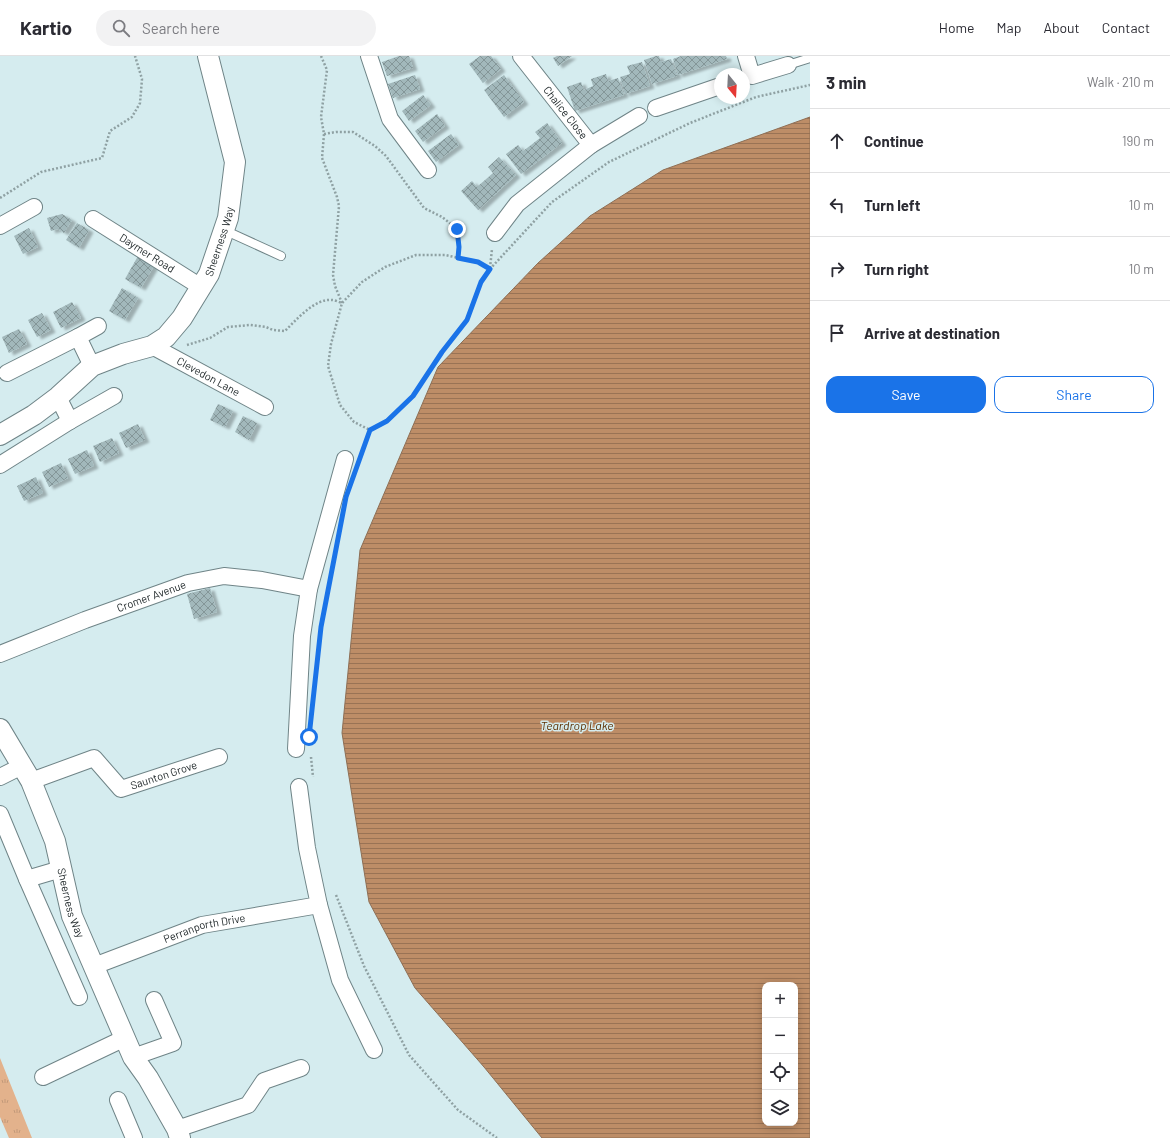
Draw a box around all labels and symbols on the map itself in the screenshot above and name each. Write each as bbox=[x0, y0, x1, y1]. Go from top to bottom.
north arrow bbox=[714, 68, 750, 104]
street label: Chalice Close bbox=[541, 83, 591, 141]
street label: Sheerness Way bbox=[202, 206, 235, 278]
route end bbox=[448, 220, 466, 238]
street label: Daymer Road bbox=[117, 230, 177, 275]
street label: Clevedon Lane bbox=[175, 354, 242, 398]
street label: Cromer Avenue bbox=[115, 577, 188, 614]
water label: Teardrop Lake bbox=[541, 718, 613, 732]
route start bbox=[300, 728, 318, 746]
street label: Saunton Grove bbox=[129, 758, 199, 792]
street label: Sheerness Way bbox=[55, 867, 88, 939]
street label: Perranporth Drive bbox=[161, 911, 246, 945]

